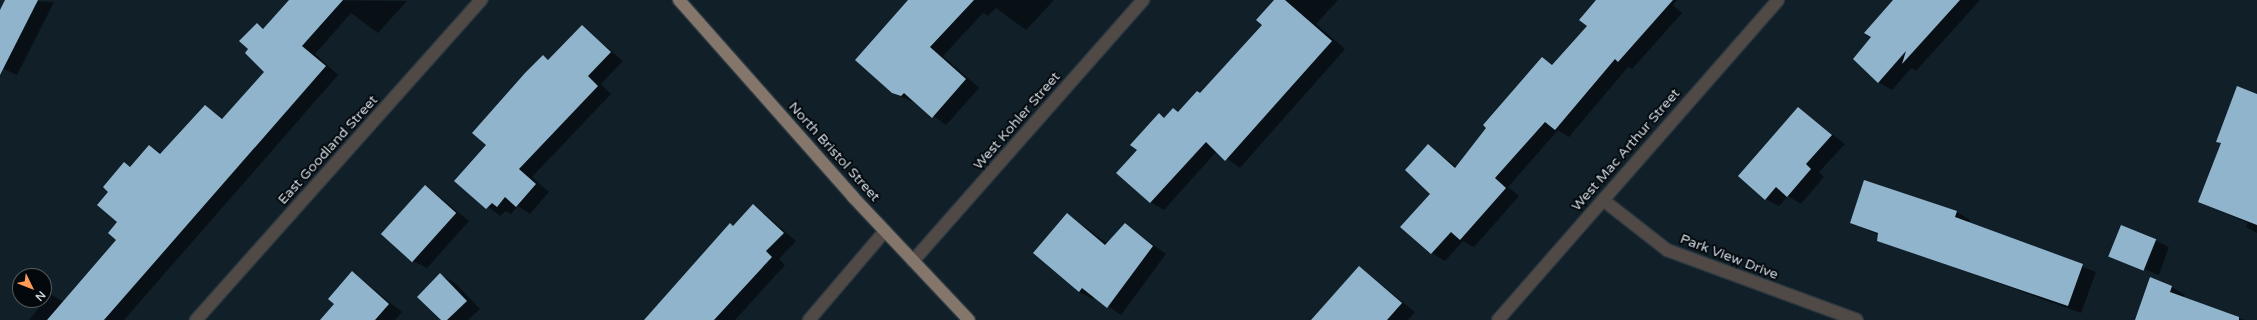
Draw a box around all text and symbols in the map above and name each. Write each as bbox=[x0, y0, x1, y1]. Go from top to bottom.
street label: West Kohler Street bbox=[970, 69, 1064, 173]
street label: West Mac Arthur Street bbox=[1568, 85, 1684, 215]
street label: East Goodland Street bbox=[275, 92, 381, 208]
street label: North Bristol Street bbox=[785, 99, 883, 205]
street label: Park View Drive bbox=[1678, 231, 1780, 283]
north arrow bbox=[12, 268, 52, 308]
text: N bbox=[33, 288, 48, 304]

